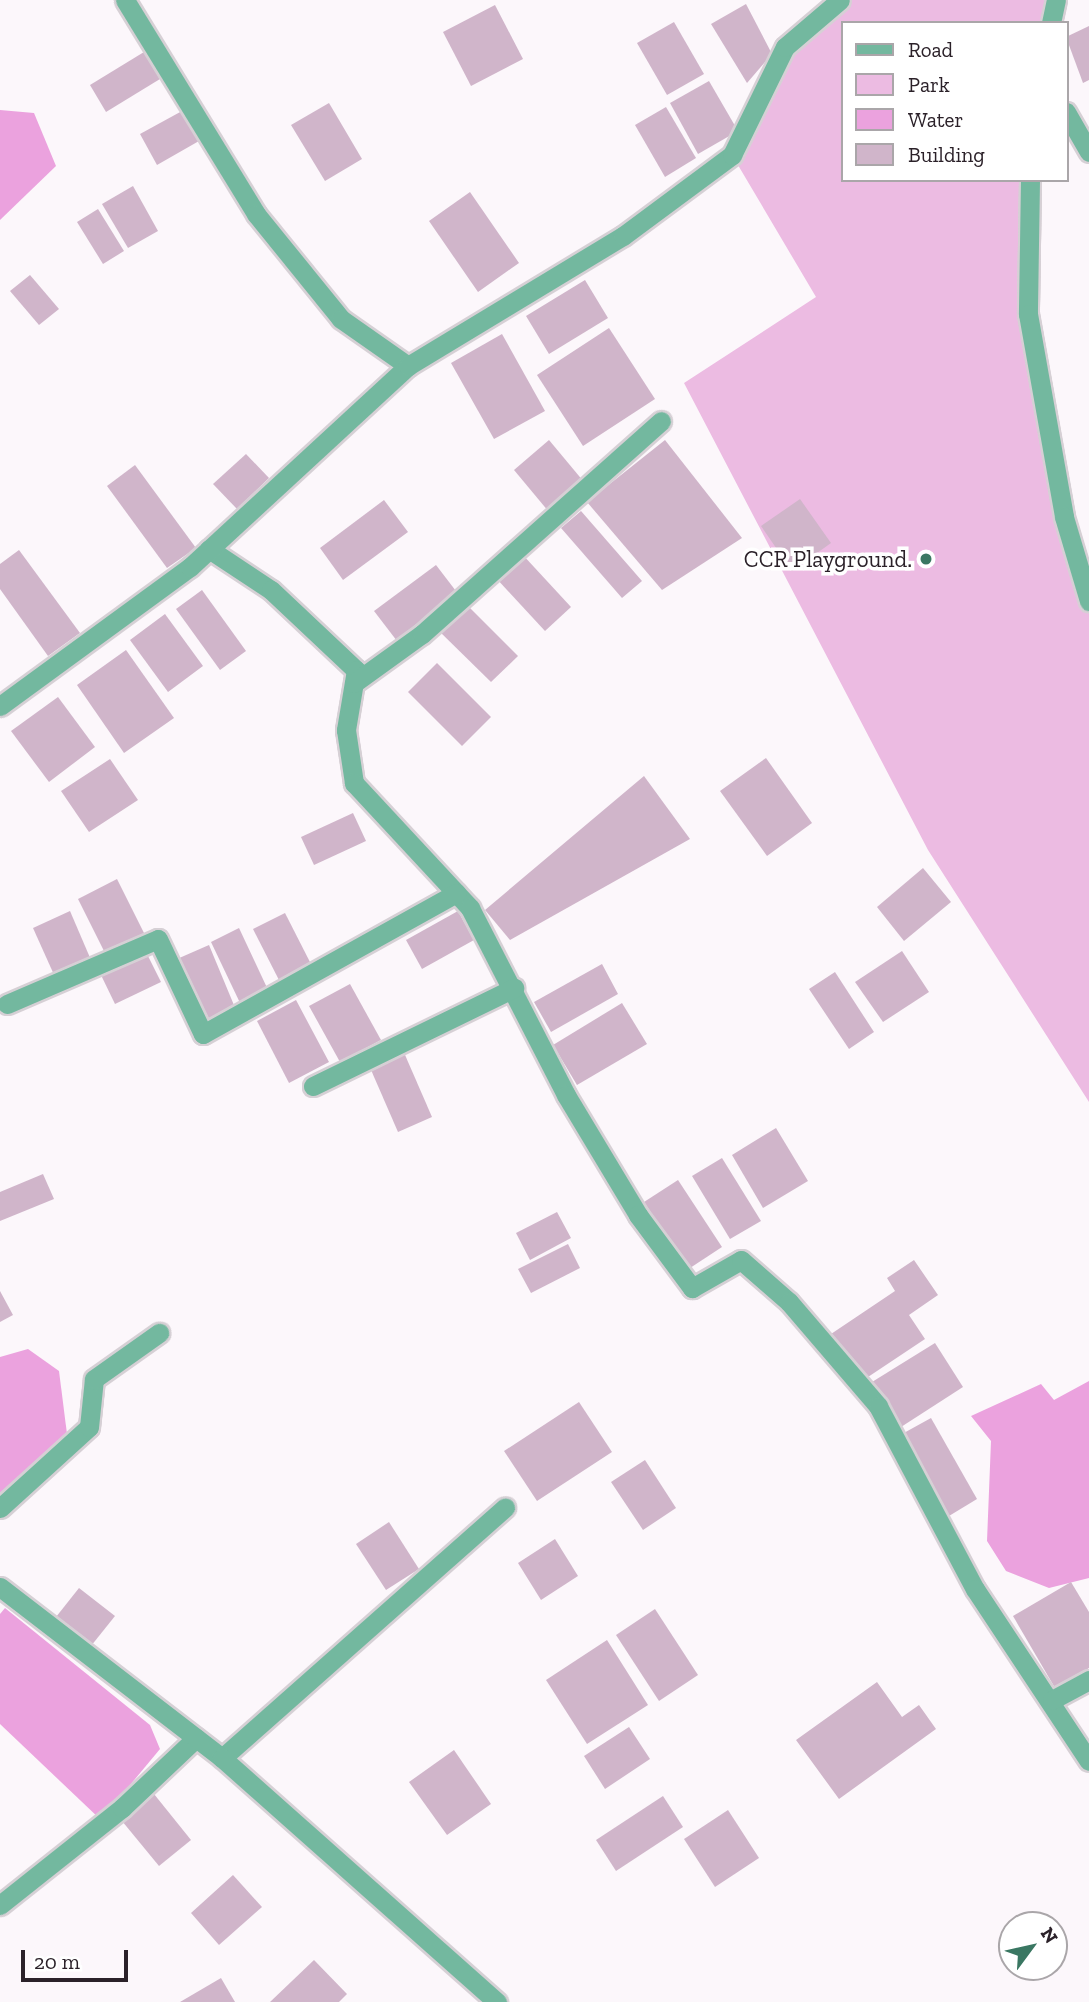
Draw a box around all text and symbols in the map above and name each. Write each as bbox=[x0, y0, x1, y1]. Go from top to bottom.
legend bbox=[841, 21, 1068, 182]
text: Road bbox=[908, 37, 953, 62]
text: Park bbox=[908, 72, 950, 97]
text: Water bbox=[908, 107, 963, 132]
text: Building bbox=[908, 142, 985, 167]
place label: CCR Playground. bbox=[744, 545, 912, 573]
marker: CCR Playground. bbox=[918, 551, 934, 567]
north arrow bbox=[998, 1911, 1068, 1981]
text: N bbox=[1036, 1923, 1063, 1948]
scale bar bbox=[24, 1936, 131, 1980]
text: 20 m bbox=[34, 1949, 80, 1974]

